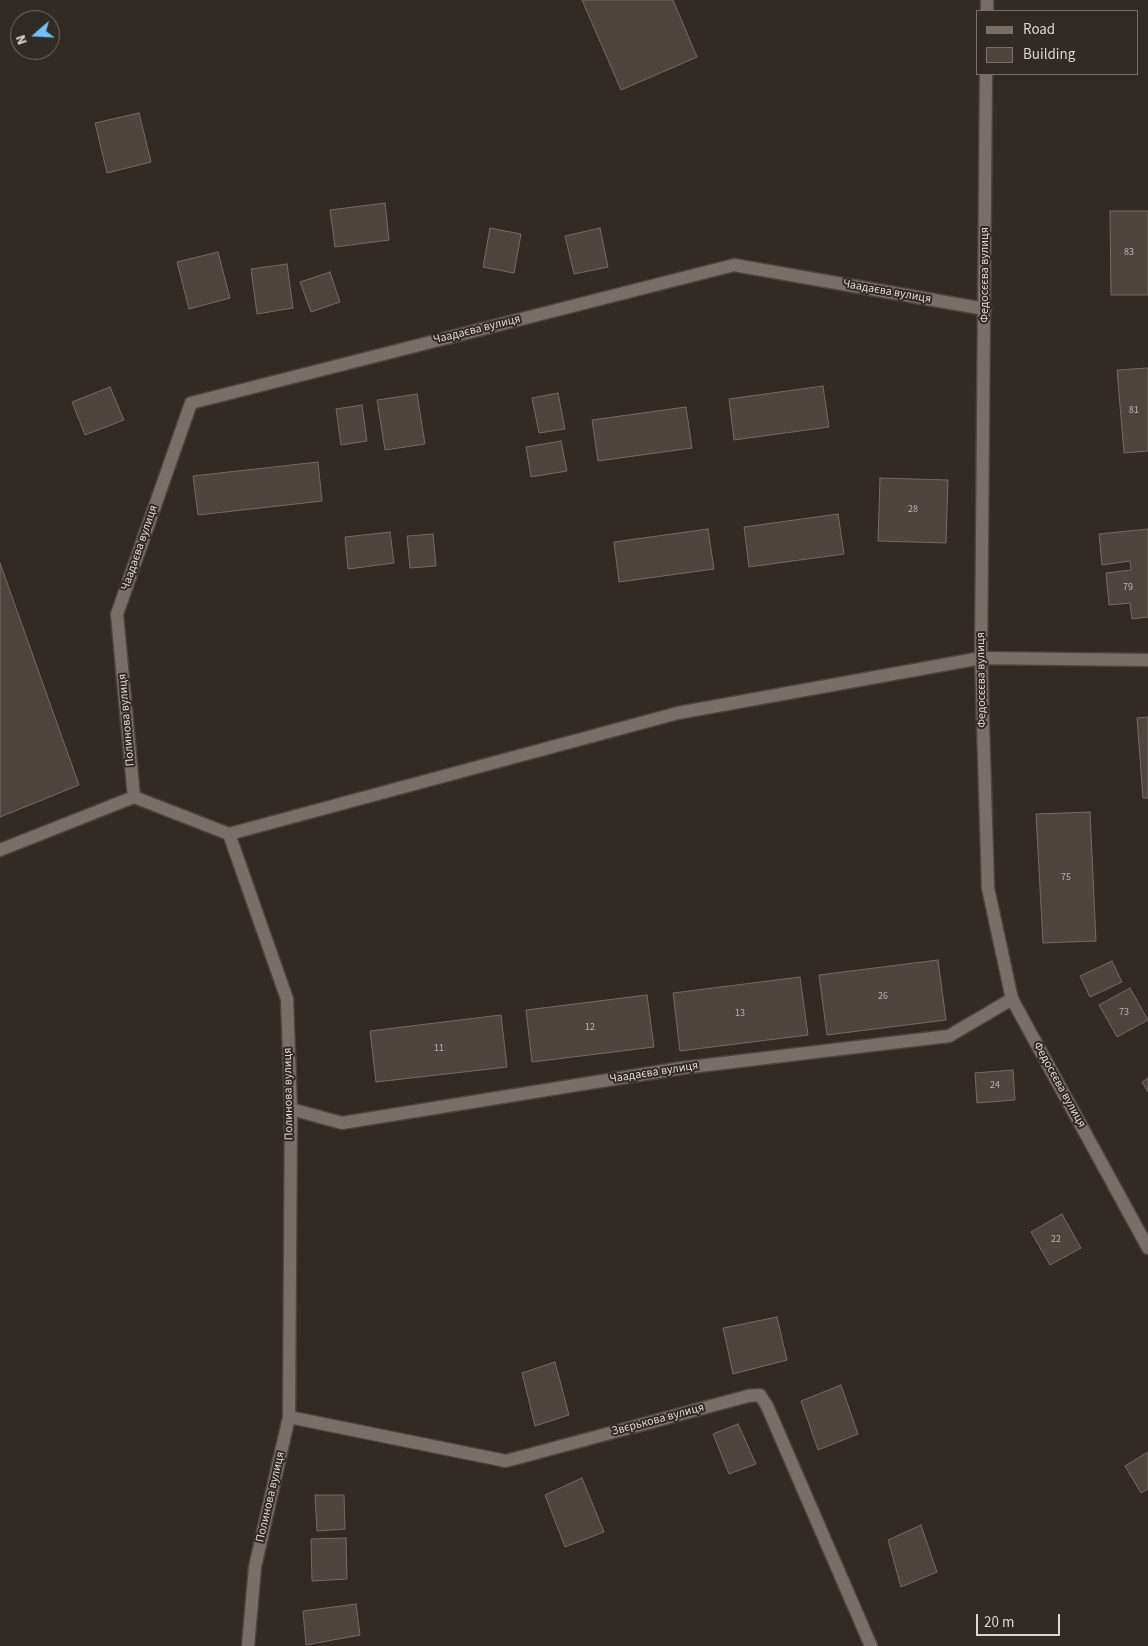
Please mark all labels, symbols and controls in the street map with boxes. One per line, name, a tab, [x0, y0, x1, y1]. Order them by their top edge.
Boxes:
north arrow	[10, 10, 60, 60]
legend	[976, 10, 1138, 75]
text: Road	[1023, 19, 1055, 40]
text: N	[11, 32, 33, 47]
text: Building	[1023, 44, 1075, 65]
street label: Федосєєва вулиця	[978, 227, 992, 323]
house number: 83	[1124, 247, 1134, 259]
street label: Чаадаєва вулиця	[842, 277, 932, 307]
street label: Чаадаєва вулиця	[432, 312, 522, 348]
house number: 81	[1129, 405, 1139, 417]
street label: Чаадаєва вулиця	[119, 503, 161, 593]
house number: 28	[908, 504, 918, 516]
house number: 79	[1123, 582, 1133, 594]
street label: Федосєєва вулиця	[974, 632, 990, 728]
street label: Полинова вулиця	[116, 673, 138, 767]
house number: 75	[1061, 872, 1071, 884]
house number: 26	[878, 991, 888, 1003]
house number: 73	[1119, 1007, 1129, 1019]
house number: 13	[735, 1008, 745, 1020]
house number: 12	[585, 1022, 595, 1034]
street label: Федосєєва вулиця	[1030, 1040, 1088, 1130]
house number: 11	[434, 1043, 444, 1055]
street label: Полинова вулиця	[281, 1047, 297, 1141]
street label: Чаадаєва вулиця	[609, 1059, 699, 1087]
house number: 24	[990, 1080, 1000, 1092]
house number: 22	[1051, 1234, 1061, 1246]
street label: Звєрькова вулиця	[610, 1401, 706, 1439]
street label: Полинова вулиця	[254, 1450, 288, 1544]
scale bar	[978, 1604, 1062, 1636]
text: 20 m	[984, 1612, 1014, 1633]

